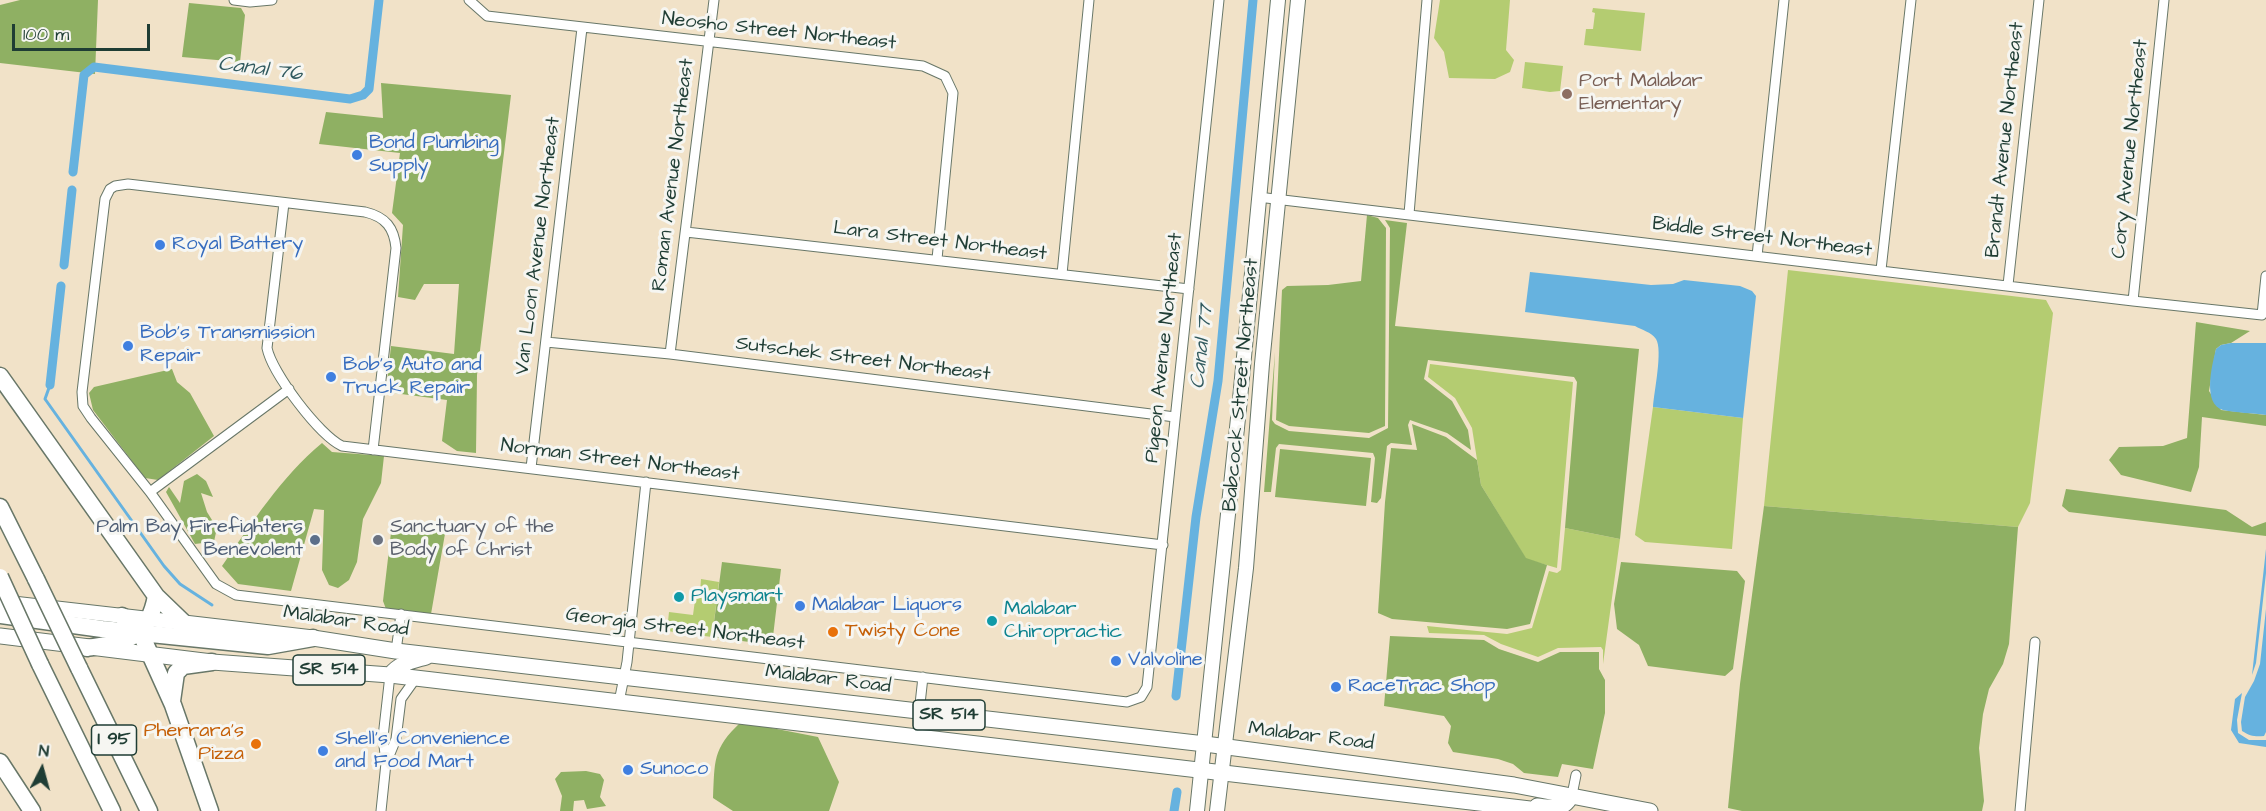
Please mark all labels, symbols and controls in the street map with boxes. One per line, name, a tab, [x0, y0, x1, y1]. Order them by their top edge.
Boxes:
street label: Neosho Street Northeast	[661, 8, 897, 56]
scale bar	[15, 12, 153, 50]
street label: Brandt Avenue Northeast	[1982, 21, 2030, 259]
text: 100 m	[23, 22, 69, 47]
street label: Cory Avenue Northeast	[2108, 38, 2154, 260]
water label: Canal 76	[217, 52, 303, 88]
street label: Roman Avenue Northeast	[648, 57, 700, 293]
place label: Port Malabar Elementary	[1579, 70, 1703, 117]
marker: Port Malabar Elementary	[1560, 87, 1574, 101]
street label: Van Loon Avenue Northeast	[511, 116, 567, 376]
place label: Bond Plumbing Supply	[369, 132, 499, 179]
marker: Bond Plumbing Supply	[350, 148, 364, 162]
street label: Biddle Street Northeast	[1651, 213, 1873, 263]
street label: Lara Street Northeast	[832, 217, 1048, 267]
street label: Pigeon Avenue Northeast	[1141, 232, 1189, 464]
place label: Royal Battery	[172, 233, 303, 257]
marker: Royal Battery	[153, 238, 167, 252]
street label: Babcock Street Northeast	[1219, 257, 1265, 513]
water label: Canal 77	[1186, 304, 1220, 390]
place label: Bob's Transmission Repair	[140, 322, 315, 369]
street label: Sutschek Street Northeast	[734, 332, 992, 388]
marker: Bob's Transmission Repair	[121, 339, 135, 353]
place label: Bob's Auto and Truck Repair	[343, 354, 482, 401]
marker: Bob's Auto and Truck Repair	[324, 370, 338, 384]
street label: Norman Street Northeast	[499, 434, 741, 488]
place label: Palm Bay Firefighters Benevolent	[96, 516, 303, 563]
place label: Sanctuary of the Body of Christ	[390, 516, 554, 563]
marker: Palm Bay Firefighters Benevolent	[308, 533, 322, 547]
marker: Sanctuary of the Body of Christ	[371, 533, 385, 547]
place label: Playsmart	[691, 585, 783, 609]
marker: Playsmart	[672, 590, 686, 604]
place label: Malabar Liquors	[812, 594, 962, 618]
place label: Malabar Chiropractic	[1004, 598, 1122, 645]
marker: Malabar Liquors	[793, 599, 807, 613]
street label: Malabar Road	[282, 601, 410, 643]
street label: Georgia Street Northeast	[564, 603, 806, 657]
marker: Malabar Chiropractic	[985, 614, 999, 628]
place label: Twisty Cone	[845, 620, 960, 644]
marker: Twisty Cone	[826, 625, 840, 639]
place label: Valvoline	[1128, 649, 1202, 673]
marker: Valvoline	[1109, 654, 1123, 668]
road number: SR 514	[293, 655, 365, 685]
street label: Malabar Road	[764, 660, 892, 700]
place label: RaceTrac Shop	[1348, 675, 1495, 699]
marker: RaceTrac Shop	[1329, 680, 1343, 694]
road number: SR 514	[913, 700, 985, 730]
street label: Malabar Road	[1247, 717, 1375, 757]
place label: Pherrara's Pizza	[144, 720, 244, 767]
road number: I 95	[92, 725, 136, 755]
place label: Shell's Convenience and Food Mart	[335, 728, 510, 775]
marker: Pherrara's Pizza	[249, 737, 263, 751]
north arrow	[12, 739, 72, 799]
text: N	[38, 740, 50, 763]
marker: Shell's Convenience and Food Mart	[316, 744, 330, 758]
place label: Sunoco	[640, 758, 708, 782]
marker: Sunoco	[621, 763, 635, 777]

